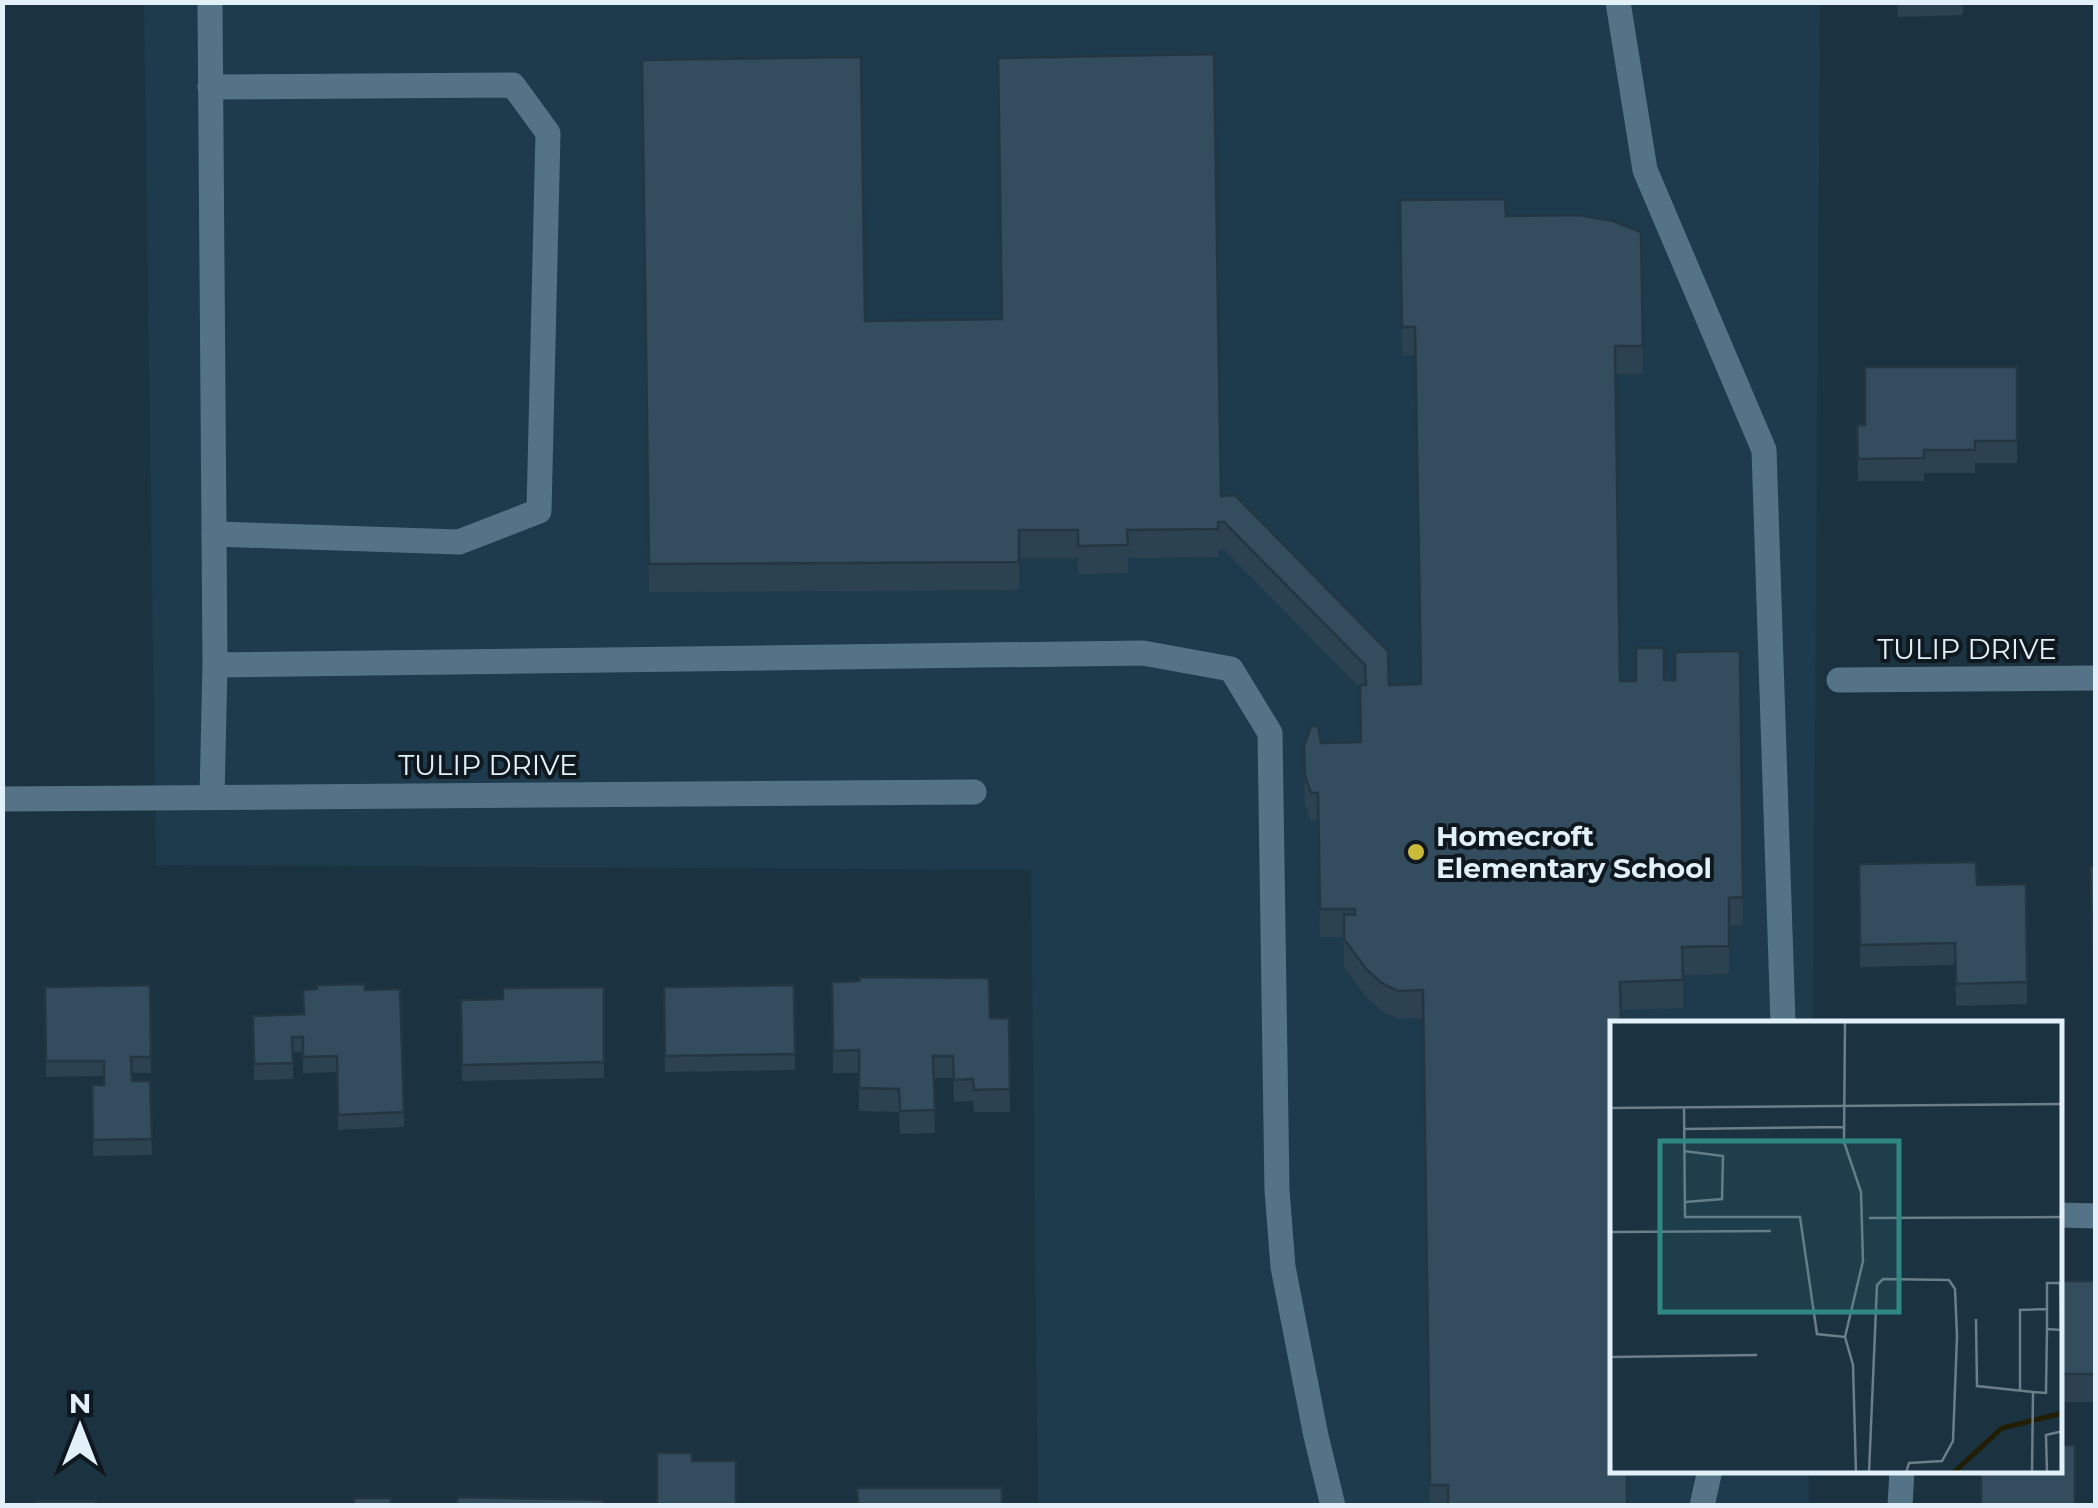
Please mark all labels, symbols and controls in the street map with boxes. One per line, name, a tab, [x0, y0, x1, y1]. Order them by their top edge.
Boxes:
street label: TULIP DRIVE	[1877, 632, 2057, 666]
street label: TULIP DRIVE	[398, 748, 578, 782]
place label: Homecroft Elementary School	[1436, 819, 1712, 885]
marker: Homecroft Elementary School	[1405, 841, 1427, 863]
inset map	[1610, 1021, 2063, 1473]
north arrow	[30, 1378, 130, 1478]
text: N	[69, 1386, 91, 1420]

